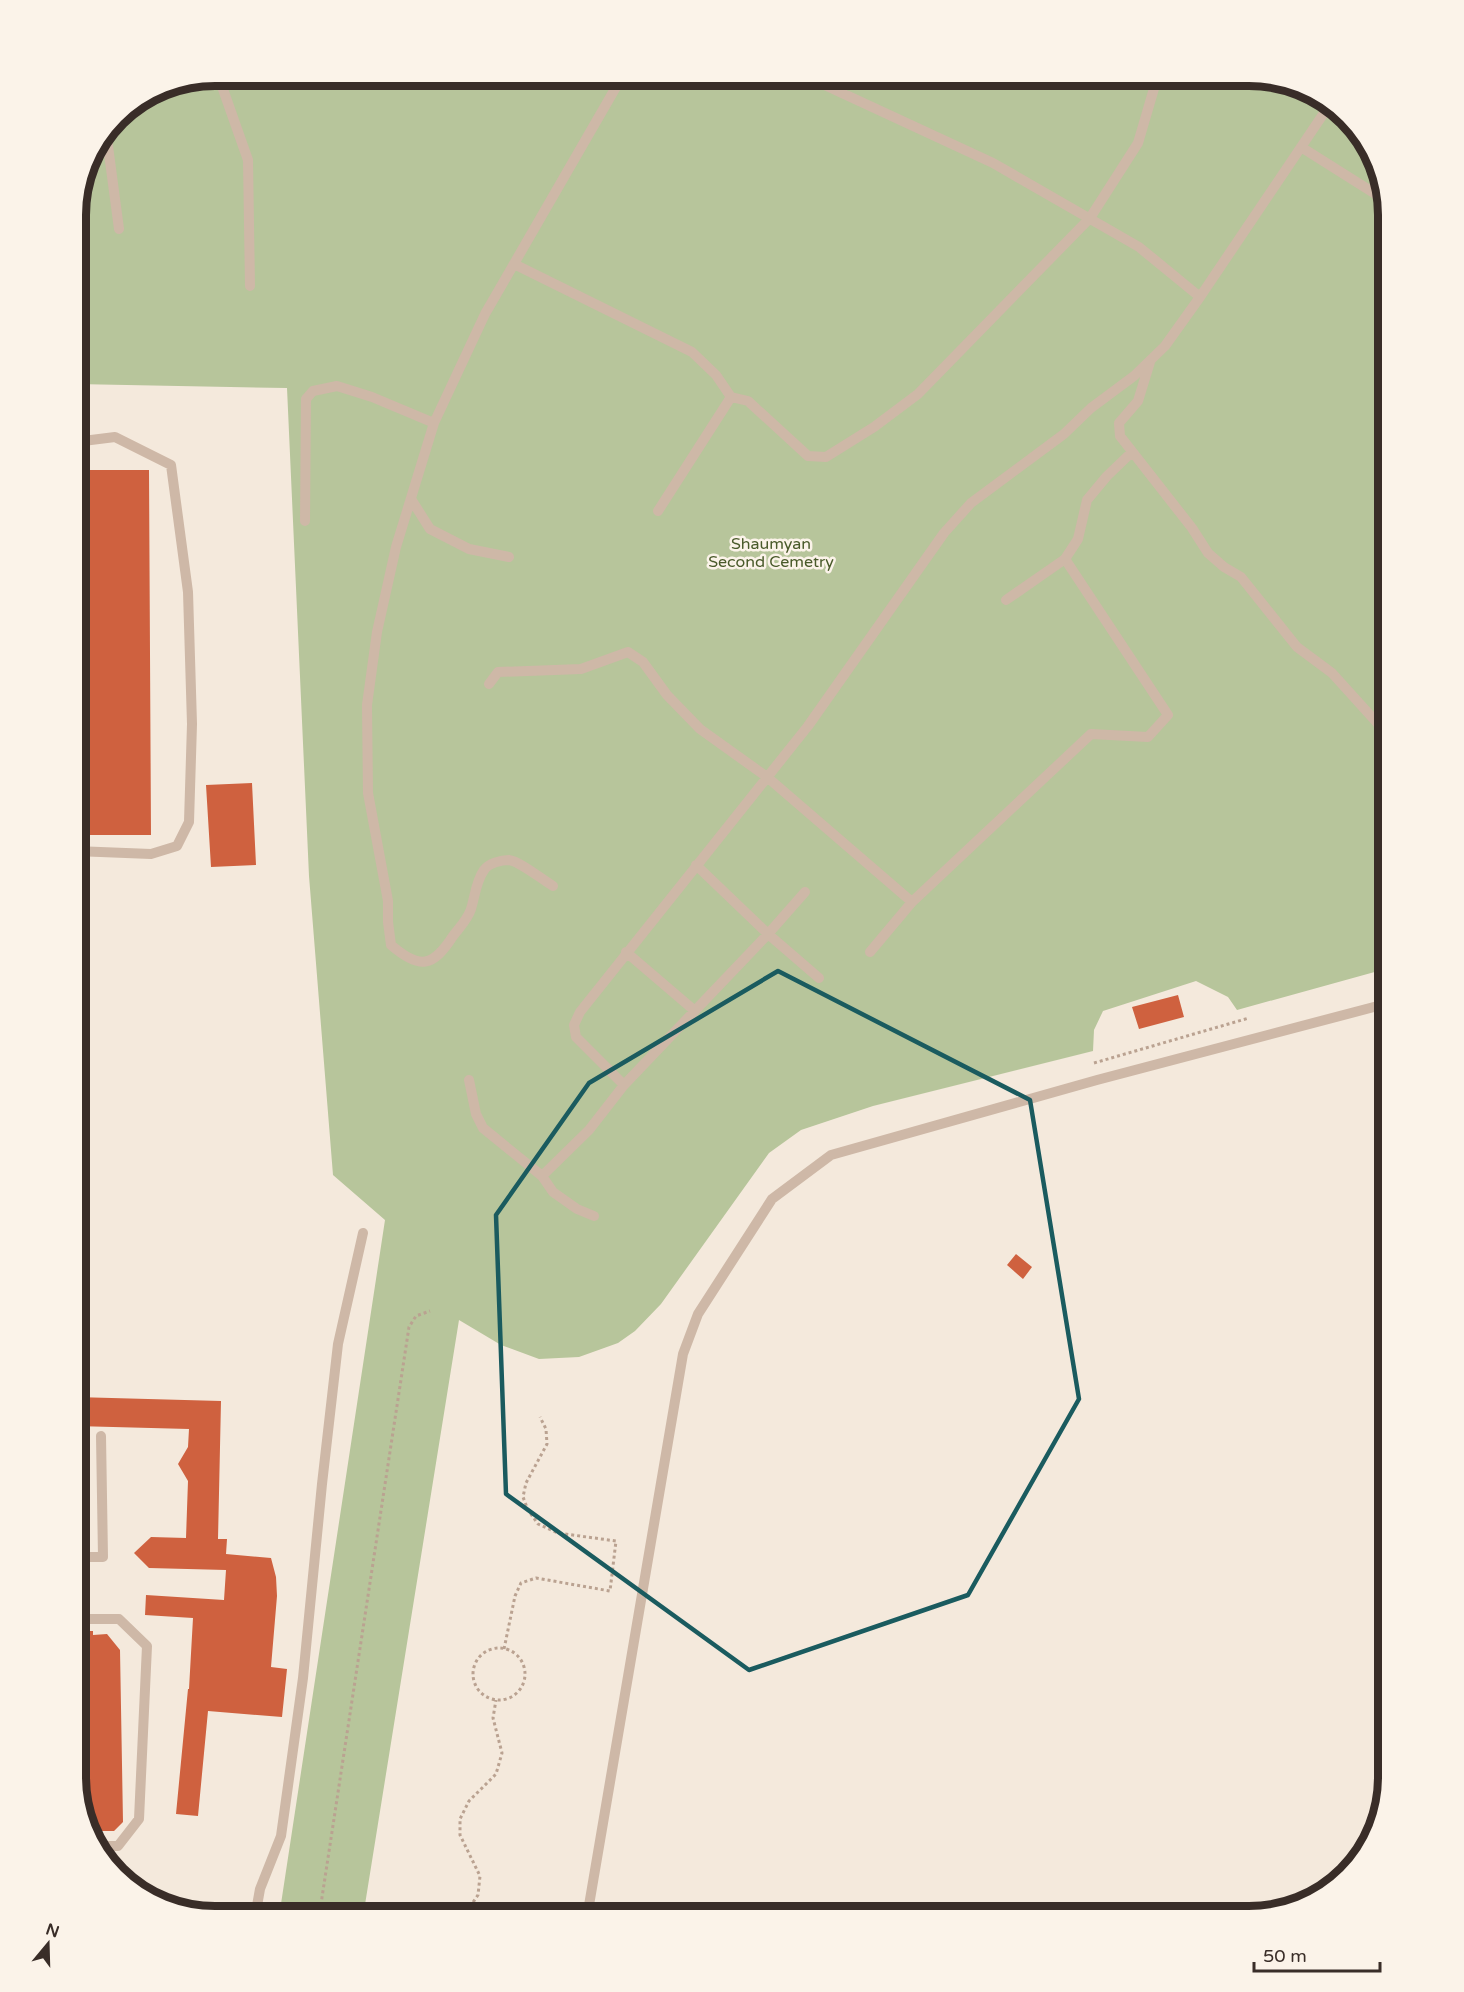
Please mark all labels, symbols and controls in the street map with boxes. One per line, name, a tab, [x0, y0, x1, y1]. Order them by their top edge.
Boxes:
park label: Shaumyan Second Cemetry	[708, 534, 834, 572]
north arrow	[18, 1914, 78, 1974]
text: N	[43, 1919, 62, 1942]
scale bar	[1254, 1935, 1380, 1973]
text: 50 m	[1263, 1945, 1307, 1967]

